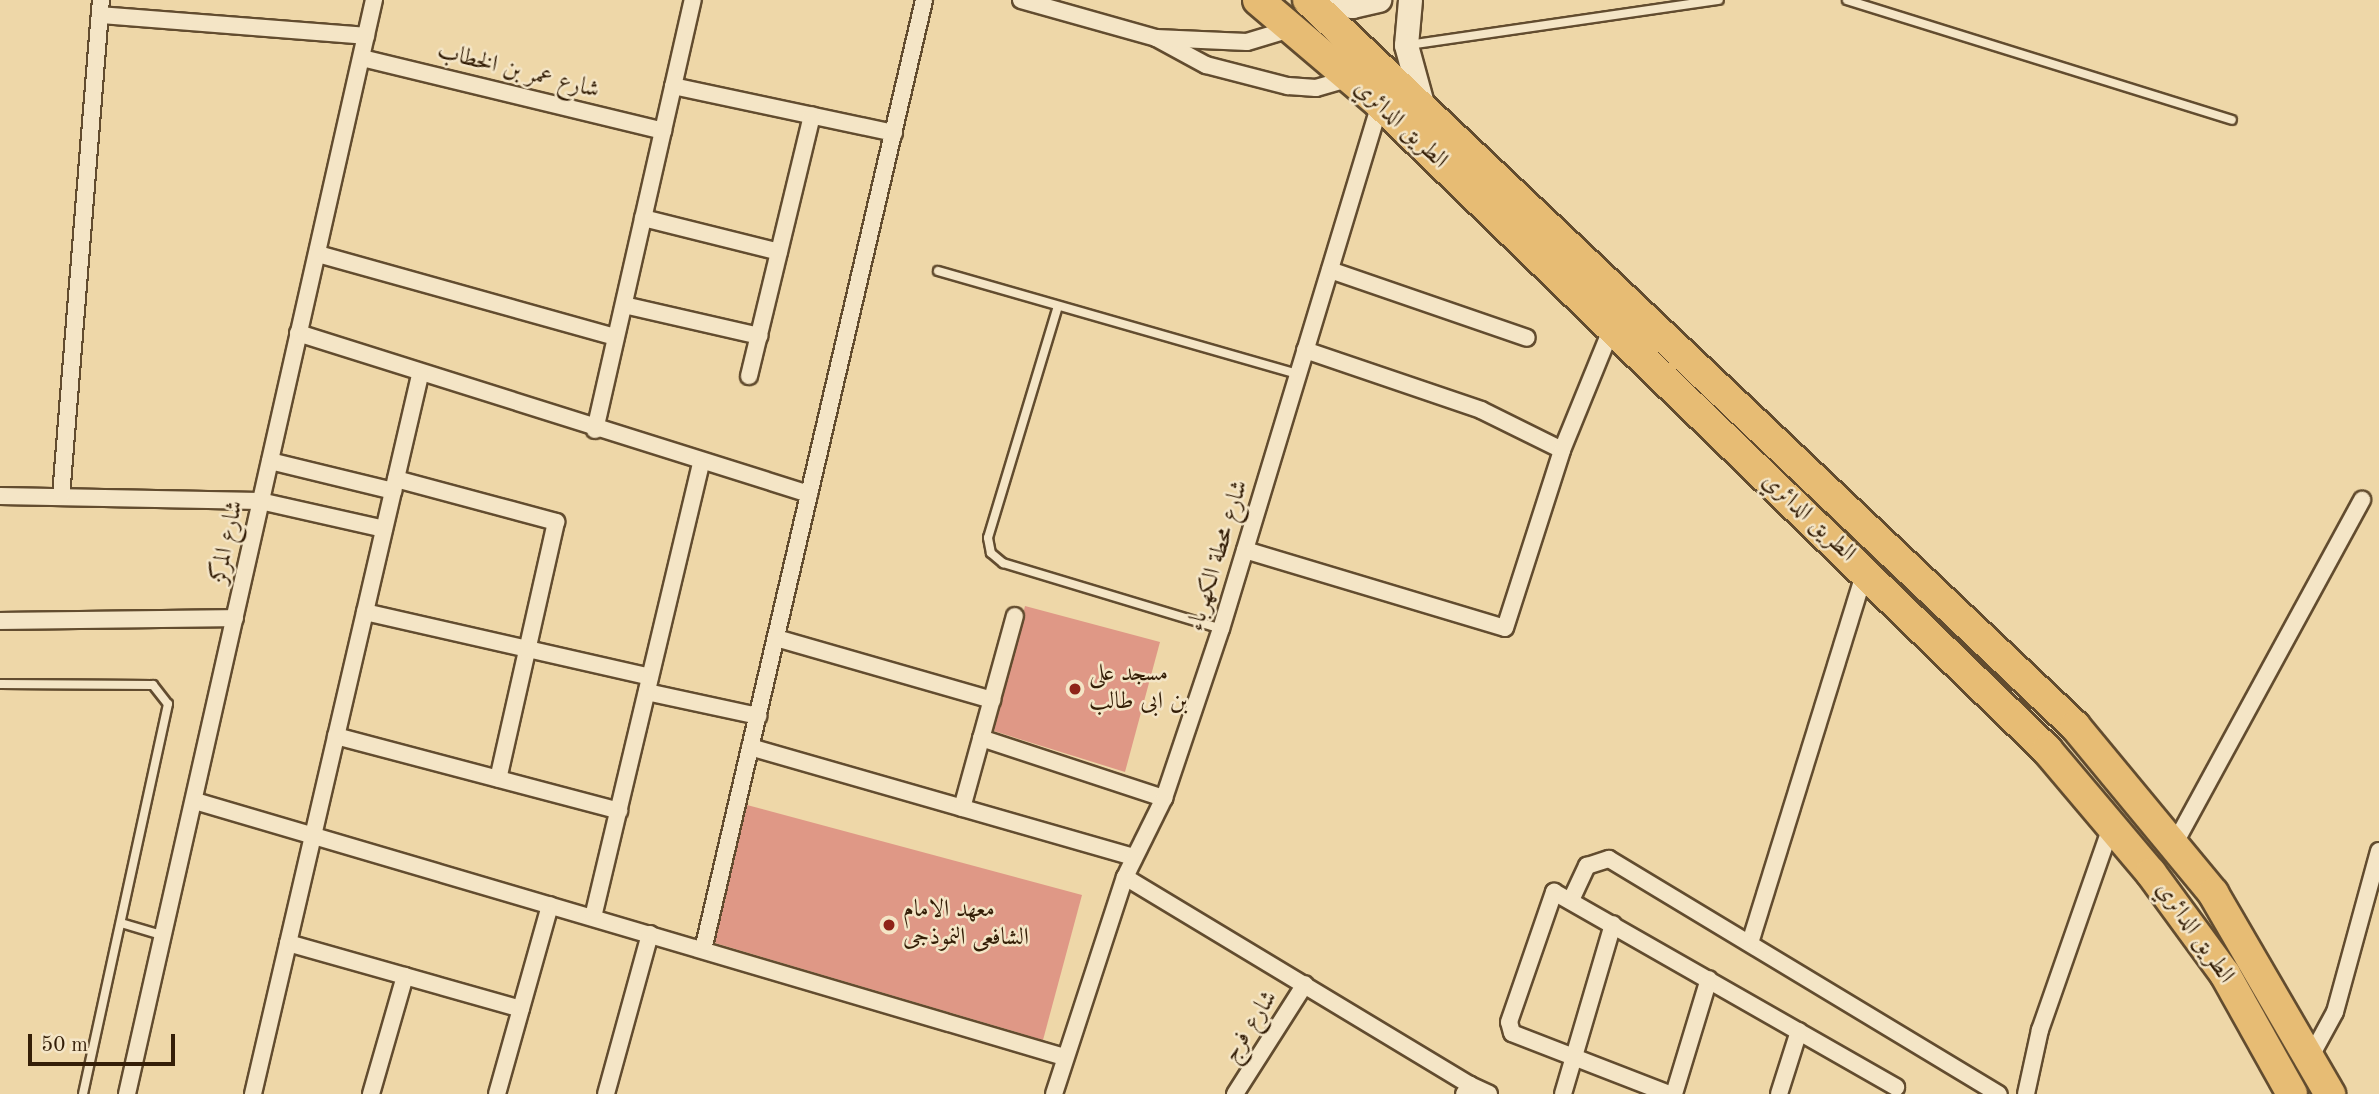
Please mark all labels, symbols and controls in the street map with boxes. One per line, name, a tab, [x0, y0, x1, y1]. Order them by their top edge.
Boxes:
street label: شارع عمر بن الخطاب	[434, 38, 602, 106]
street label: الطريق الدائري	[1347, 74, 1453, 176]
street label: الطريق الدائري	[1755, 467, 1861, 569]
street label: شارع محطة الكهرباء	[1182, 477, 1256, 635]
street label: شارع المركز	[205, 498, 251, 586]
place label: مسجد على بن ابى طالب	[1089, 661, 1188, 717]
marker: مسجد على بن ابى طالب	[1067, 681, 1083, 697]
street label: الطريق الدائري	[2148, 877, 2240, 989]
place label: معهد الامام الشافعى النموذجى	[903, 897, 1029, 953]
marker: معهد الامام الشافعى النموذجى	[881, 917, 897, 933]
street label: شارع فرج	[1217, 986, 1285, 1068]
scale bar	[32, 1020, 178, 1064]
text: 50 m	[41, 1035, 88, 1056]

